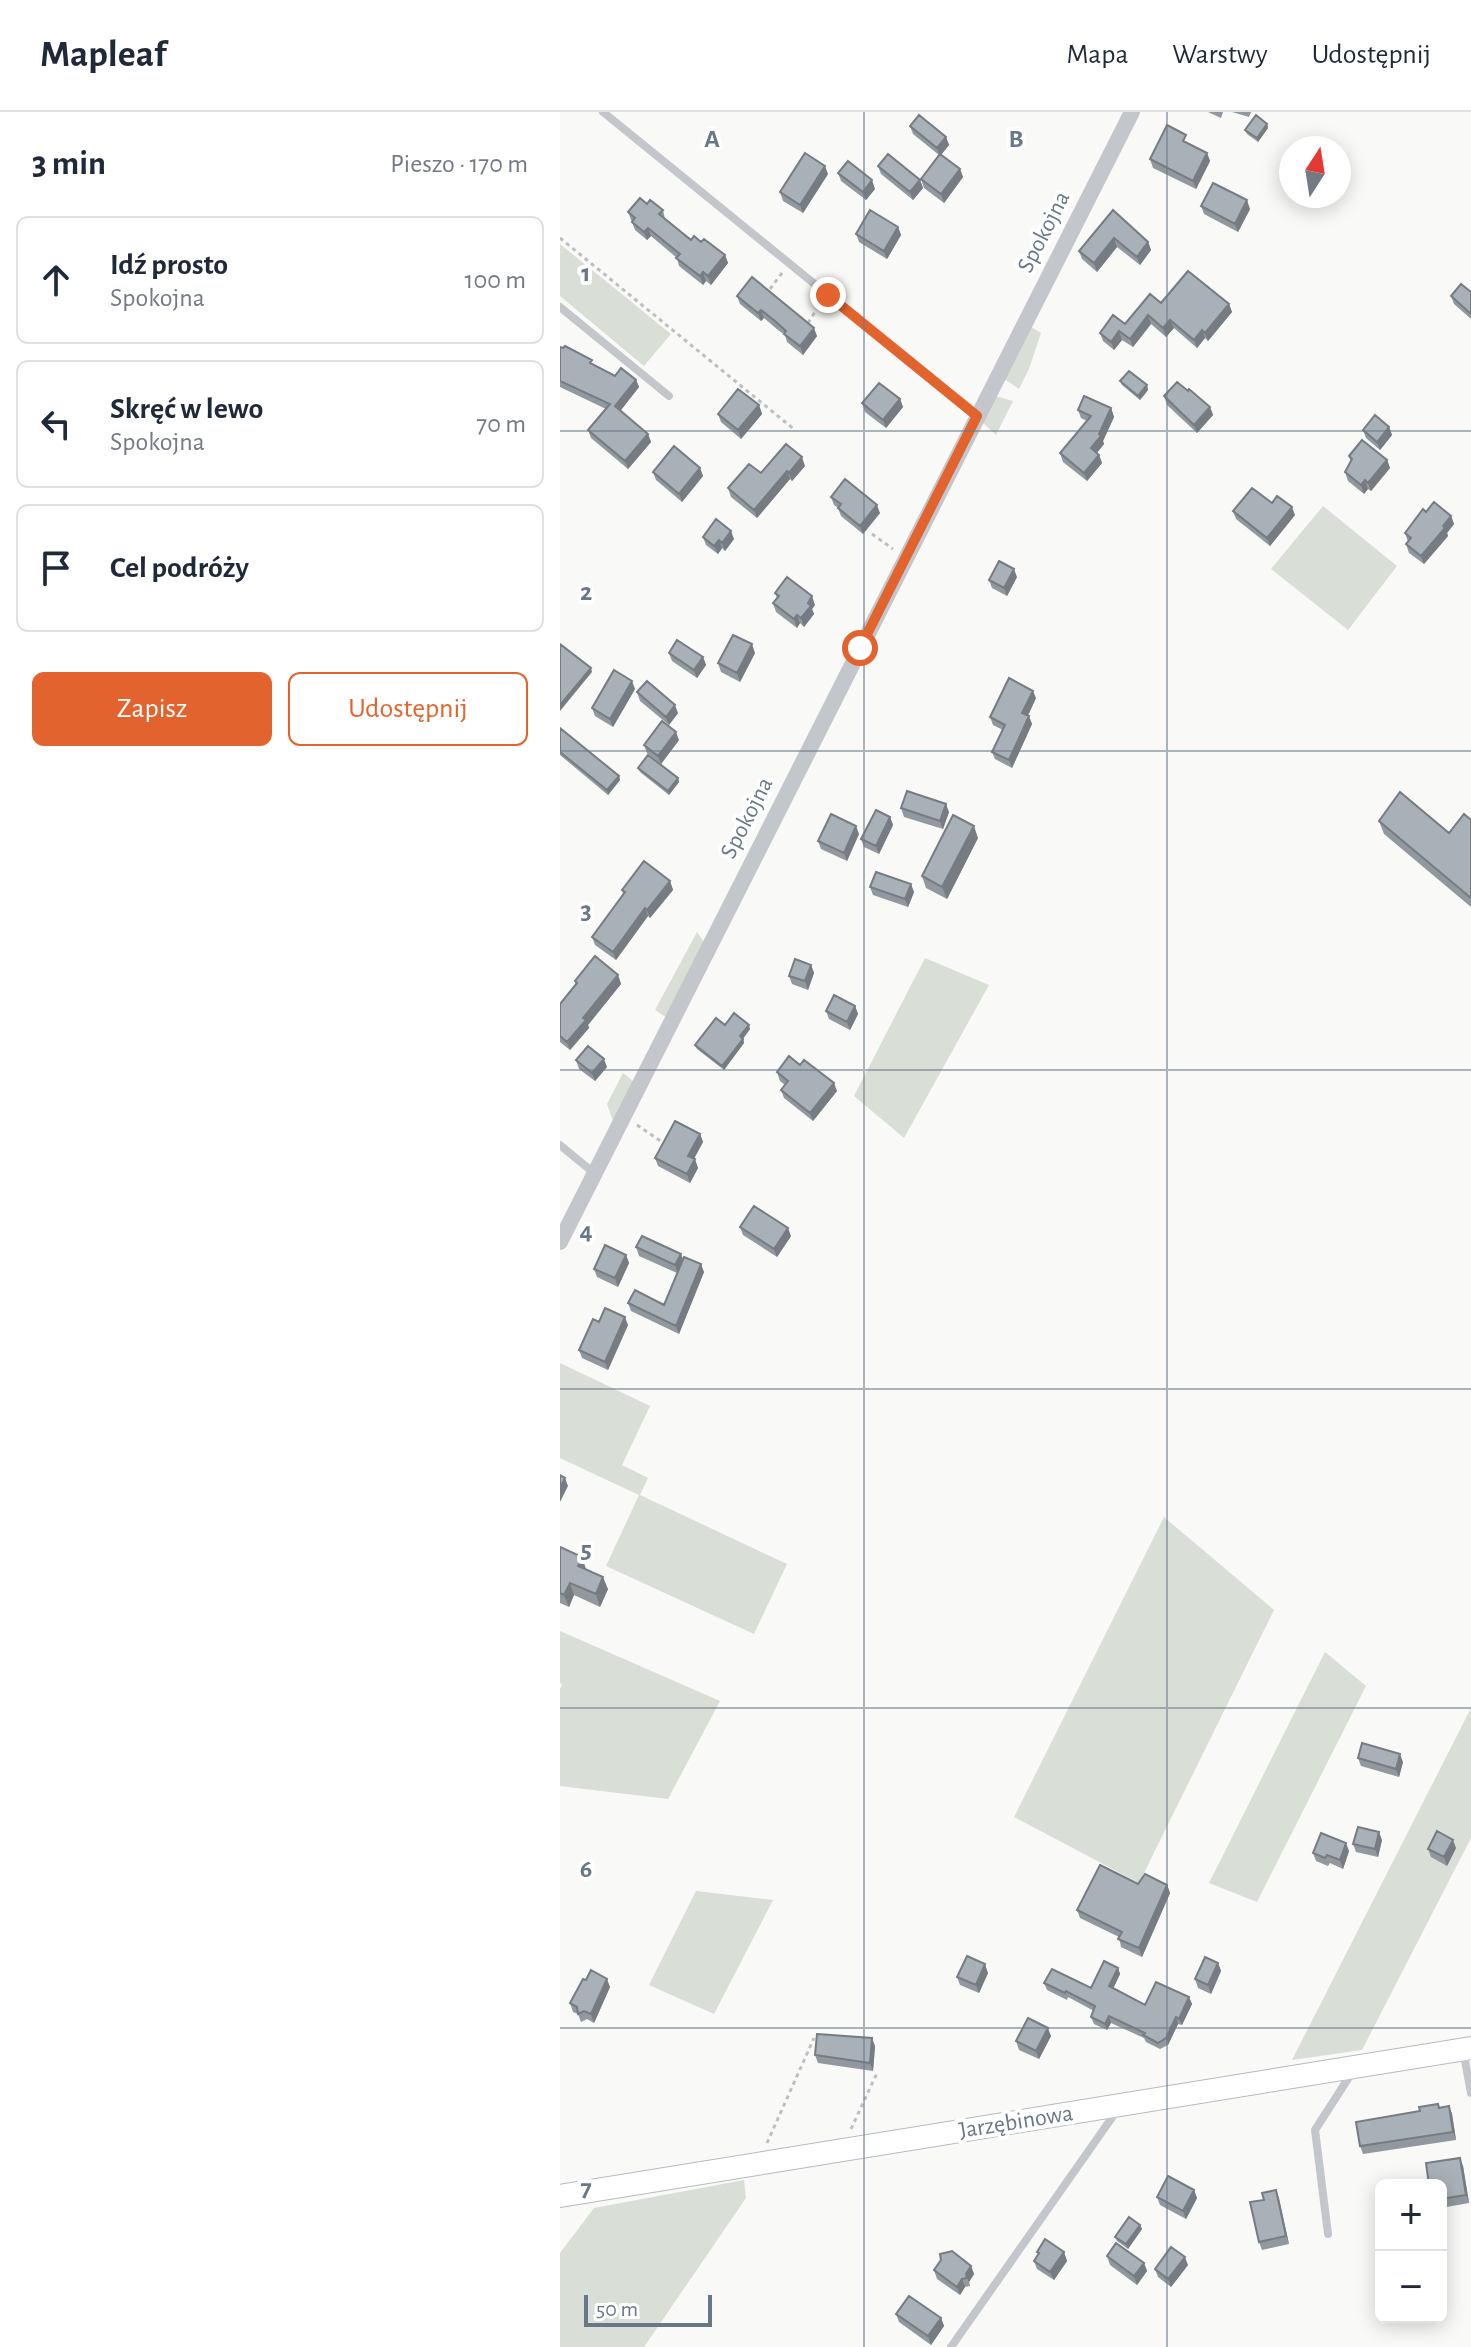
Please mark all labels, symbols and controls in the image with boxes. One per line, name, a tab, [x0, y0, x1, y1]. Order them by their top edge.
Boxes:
text: Mapleaf	[40, 36, 166, 74]
text: Mapa	[1066, 41, 1128, 69]
text: Warstwy	[1172, 41, 1268, 69]
text: Udostępnij	[1312, 41, 1431, 69]
text: A	[704, 126, 720, 152]
text: B	[1008, 126, 1024, 152]
north arrow	[1279, 136, 1351, 208]
text: 3 min	[32, 147, 106, 181]
text: Pieszo · 170 m	[390, 151, 528, 177]
street label: Spokojna	[1013, 188, 1075, 276]
text: Idź prosto	[110, 250, 228, 280]
icon: ahead	[34, 258, 78, 302]
text: 1	[581, 260, 591, 286]
text: 100 m	[465, 267, 526, 293]
route end	[810, 277, 846, 313]
text: Spokojna	[110, 285, 205, 311]
text: Skręć w lewo	[110, 394, 263, 424]
icon: left	[34, 402, 78, 446]
text: 70 m	[476, 411, 526, 437]
text: Spokojna	[110, 429, 205, 455]
icon: arrive	[34, 546, 78, 590]
text: Cel podróży	[110, 553, 249, 583]
text: 2	[580, 579, 592, 605]
route start	[842, 630, 878, 666]
button: Zapisz	[32, 672, 272, 746]
button: Udostępnij	[288, 672, 528, 746]
street label: Spokojna	[716, 774, 778, 862]
text: 3	[580, 898, 592, 924]
text: 4	[579, 1218, 593, 1244]
text: 5	[580, 1537, 592, 1563]
text: 6	[580, 1856, 592, 1882]
street label: Jarzębinowa	[957, 2101, 1075, 2143]
text: 7	[580, 2175, 592, 2201]
map controls	[1375, 2179, 1447, 2323]
button: +	[1375, 2179, 1447, 2251]
button: −	[1375, 2251, 1447, 2323]
scale bar	[584, 2291, 712, 2327]
text: 50 m	[596, 2298, 638, 2320]

